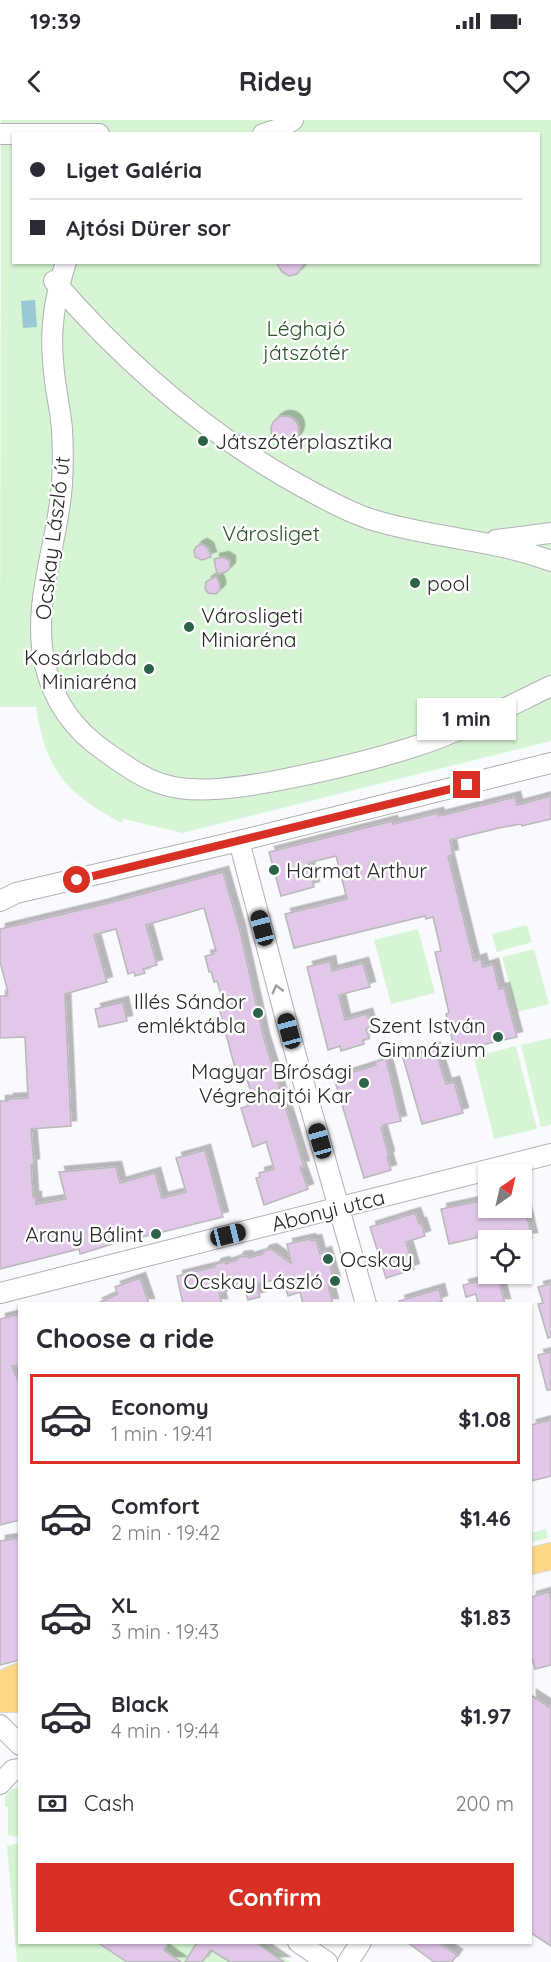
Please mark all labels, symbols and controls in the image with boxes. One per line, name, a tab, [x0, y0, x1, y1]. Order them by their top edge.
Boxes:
text: 19:39	[30, 7, 81, 35]
text: Ridey	[239, 64, 312, 98]
icon: back	[18, 65, 51, 98]
icon: heart	[500, 65, 533, 98]
text: Liget Galéria	[66, 156, 202, 184]
text: Ajtósi Dürer sor	[66, 214, 231, 242]
park label: Léghajó játszótér	[262, 315, 349, 365]
place label: Játszótérplasztika	[215, 428, 393, 454]
marker: Játszótérplasztika	[196, 434, 210, 448]
street label: Ocskay László út	[29, 455, 75, 621]
park label: Városliget	[222, 520, 320, 546]
place label: pool	[427, 570, 470, 596]
marker: pool	[408, 576, 422, 590]
place label: Városligeti Miniaréna	[201, 602, 303, 652]
marker: Városligeti Miniaréna	[182, 620, 196, 634]
place label: Kosárlabda Miniaréna	[24, 644, 137, 694]
marker: Kosárlabda Miniaréna	[142, 662, 156, 676]
callout: 1 min	[418, 698, 516, 740]
text: 1 min	[442, 706, 491, 731]
route end	[453, 771, 480, 798]
place label: Harmat Arthur	[286, 857, 427, 883]
marker: Harmat Arthur	[267, 863, 281, 877]
route start	[63, 866, 90, 893]
car	[249, 908, 275, 948]
one-way arrow	[272, 984, 285, 994]
place label: Illés Sándor emléktábla	[134, 988, 246, 1038]
marker: Illés Sándor emléktábla	[251, 1006, 265, 1020]
car	[276, 1011, 302, 1051]
place label: Szent István Gimnázium	[369, 1012, 486, 1062]
marker: Szent István Gimnázium	[491, 1030, 505, 1044]
place label: Magyar Bírósági Végrehajtói Kar	[191, 1058, 352, 1108]
marker: Magyar Bírósági Végrehajtói Kar	[357, 1076, 371, 1090]
car	[306, 1121, 334, 1161]
north arrow	[478, 1164, 532, 1218]
map controls	[478, 1164, 532, 1284]
street label: Abonyi utca	[269, 1183, 387, 1237]
place label: Arany Bálint	[25, 1221, 144, 1247]
car	[208, 1222, 248, 1248]
marker: Arany Bálint	[149, 1227, 163, 1241]
button: locate	[478, 1230, 532, 1284]
place label: Ocskay	[340, 1246, 413, 1272]
marker: Ocskay	[321, 1252, 335, 1266]
place label: Ocskay László	[183, 1268, 323, 1294]
marker: Ocskay László	[328, 1274, 342, 1288]
text: Choose a ride	[36, 1321, 214, 1355]
icon: car	[39, 1392, 93, 1446]
text: Economy	[111, 1393, 209, 1421]
text: $1.08	[458, 1405, 511, 1433]
text: 1 min · 19:41	[111, 1421, 213, 1446]
icon: car	[39, 1491, 93, 1545]
text: Comfort	[111, 1492, 200, 1520]
text: $1.46	[459, 1504, 511, 1532]
text: 2 min · 19:42	[111, 1520, 220, 1545]
icon: car	[39, 1590, 93, 1644]
text: XL	[111, 1591, 138, 1619]
text: $1.83	[460, 1603, 511, 1631]
text: 3 min · 19:43	[111, 1619, 219, 1644]
icon: car	[39, 1689, 93, 1743]
text: Black	[111, 1690, 169, 1718]
text: $1.97	[460, 1702, 511, 1730]
text: 4 min · 19:44	[111, 1718, 219, 1743]
icon: cash	[36, 1787, 69, 1820]
text: Cash	[84, 1789, 135, 1817]
text: 200 m	[455, 1791, 514, 1816]
button: Confirm	[36, 1863, 514, 1932]

